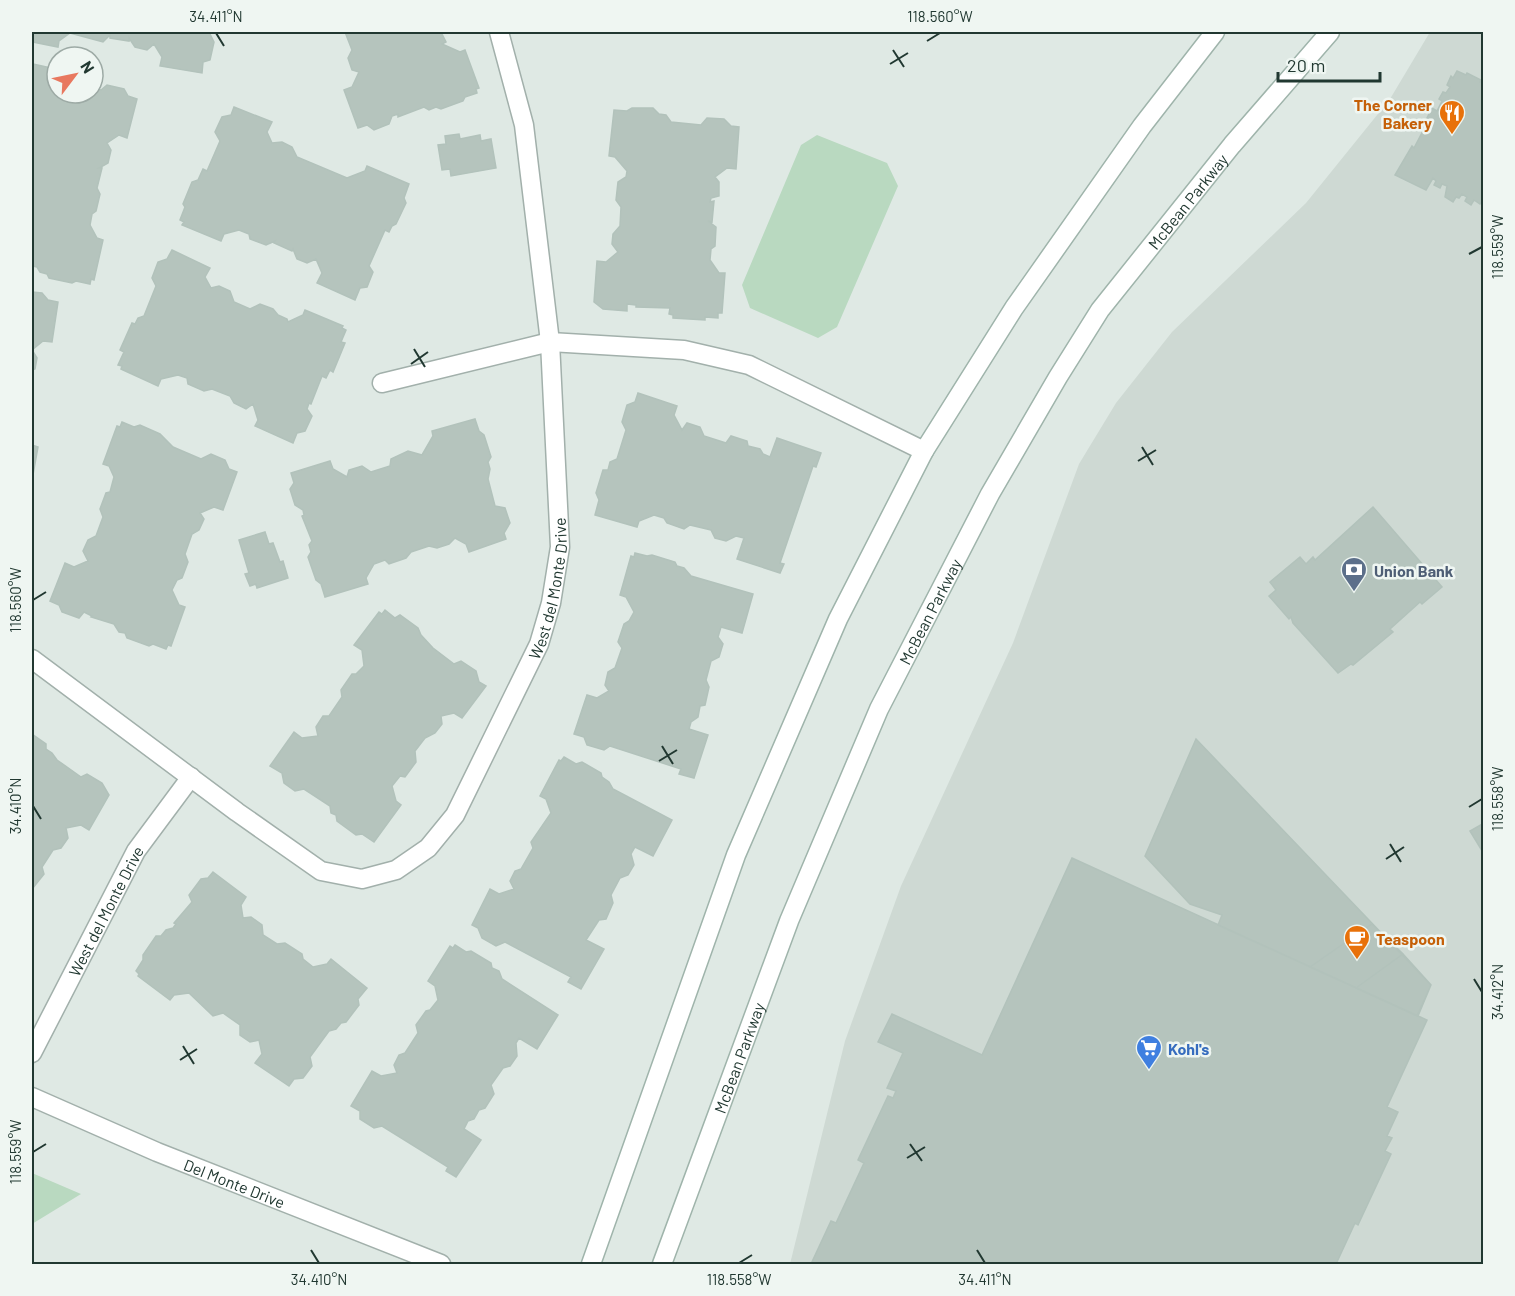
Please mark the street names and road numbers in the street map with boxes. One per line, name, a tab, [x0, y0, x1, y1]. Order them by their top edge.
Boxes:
street label: McBean Parkway	[1143, 149, 1231, 252]
street label: West del Monte Drive	[524, 517, 570, 662]
street label: McBean Parkway	[894, 555, 965, 667]
street label: West del Monte Drive	[64, 841, 147, 979]
street label: McBean Parkway	[709, 999, 768, 1116]
street label: Del Monte Drive	[181, 1154, 288, 1211]

